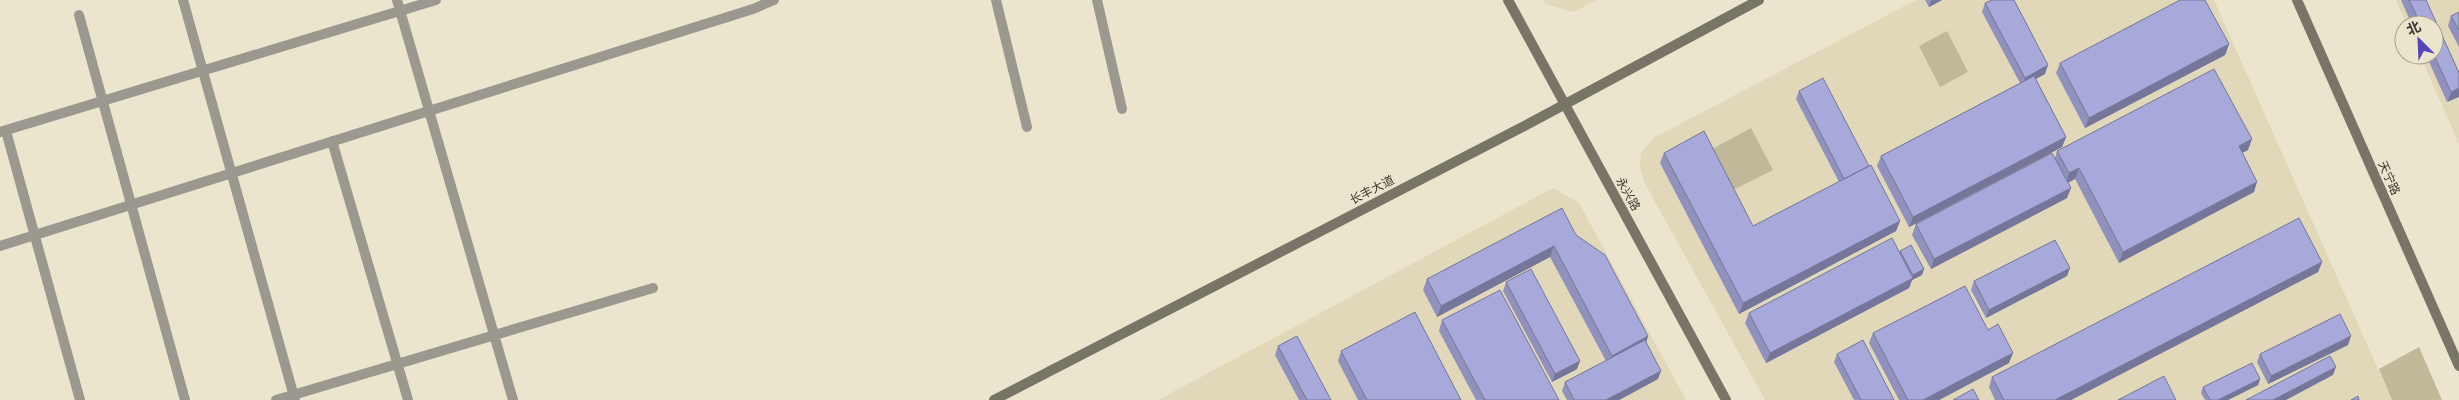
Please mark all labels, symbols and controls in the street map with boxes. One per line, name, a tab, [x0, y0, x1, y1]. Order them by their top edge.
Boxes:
north arrow	[2394, 15, 2444, 65]
text: 北	[2404, 18, 2423, 38]
street label: 天宁路	[2375, 159, 2403, 197]
street label: 长丰大道	[1347, 173, 1397, 207]
street label: 永兴路	[1613, 175, 1643, 213]

